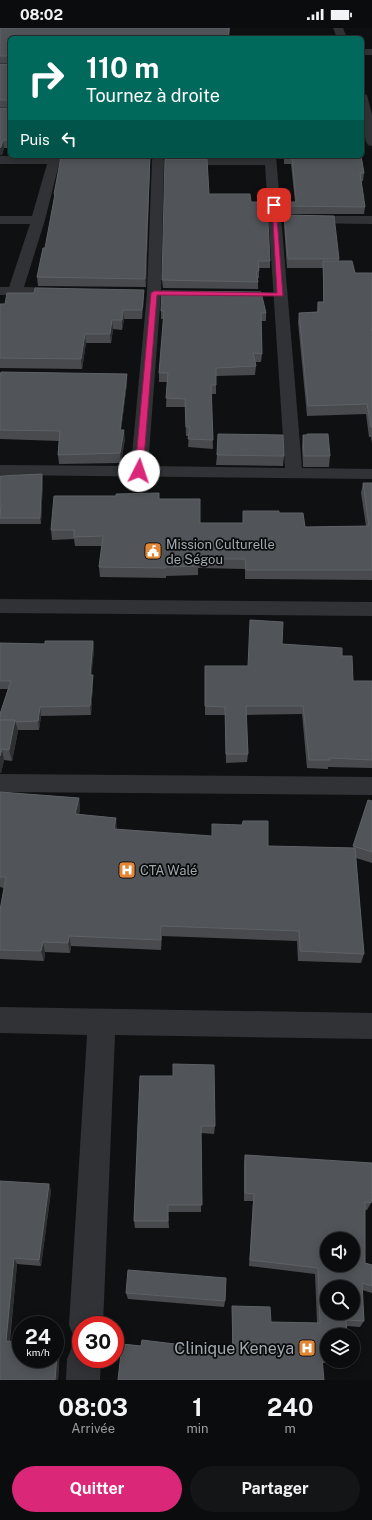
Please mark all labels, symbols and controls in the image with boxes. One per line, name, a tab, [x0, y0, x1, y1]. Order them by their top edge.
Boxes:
text: 08:02	[20, 6, 63, 23]
text: 110 m	[86, 51, 159, 84]
icon: right	[20, 52, 72, 104]
text: Tournez à droite	[86, 85, 220, 106]
icon: left	[58, 128, 80, 150]
text: Puis	[20, 131, 50, 148]
pin	[257, 188, 291, 222]
icon: arrive	[263, 194, 285, 216]
position arrow	[118, 450, 160, 492]
place label: Mission Culturelle de Ségou	[166, 537, 275, 567]
public building icon: Mission Culturelle de Ségou	[143, 541, 163, 561]
hospital icon: CTA Walé	[117, 860, 137, 880]
place label: CTA Walé	[140, 863, 197, 878]
map controls	[320, 1232, 360, 1368]
button: sound	[320, 1232, 360, 1272]
button: search	[320, 1280, 360, 1320]
speed limit sign: 30	[72, 1316, 124, 1368]
text: 24	[25, 1325, 51, 1349]
button: layers	[320, 1328, 360, 1368]
hospital icon: Clinique Keneya	[297, 1338, 317, 1358]
place label: Clinique Keneya	[174, 1339, 294, 1358]
text: km/h	[26, 1346, 50, 1358]
text: 08:03	[59, 1393, 128, 1421]
text: 1	[192, 1393, 203, 1421]
text: 240	[267, 1393, 313, 1421]
text: Arrivée	[71, 1421, 115, 1436]
text: min	[186, 1421, 208, 1436]
text: m	[285, 1421, 296, 1436]
button: Quitter	[12, 1466, 182, 1512]
button: Partager	[190, 1466, 360, 1512]

